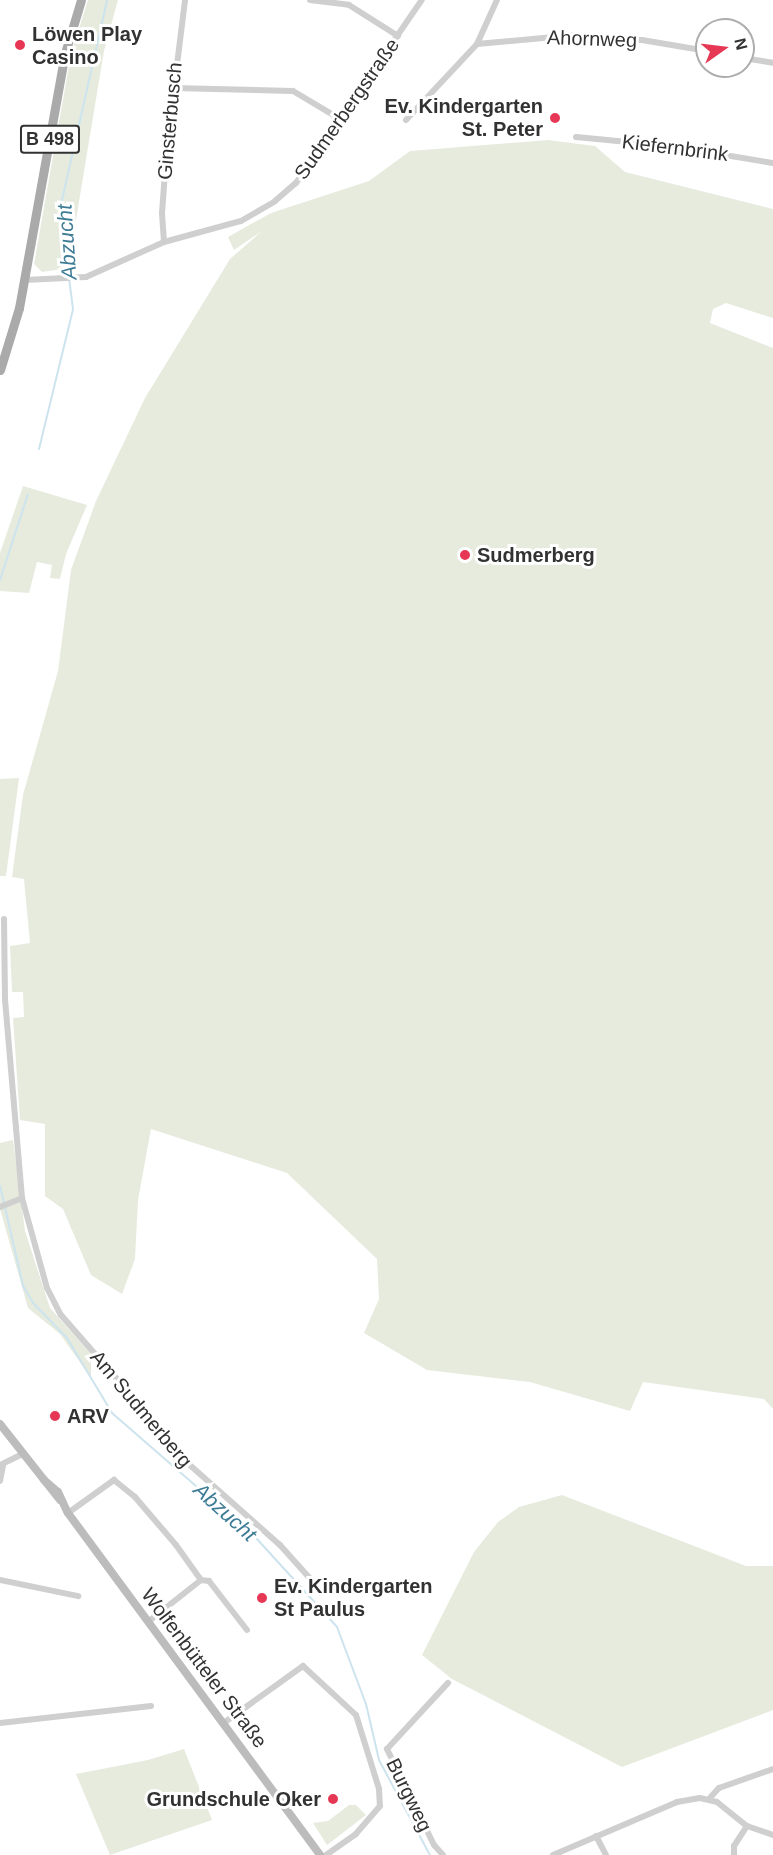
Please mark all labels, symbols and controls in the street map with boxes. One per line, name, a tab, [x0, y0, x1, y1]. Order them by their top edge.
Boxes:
north arrow	[695, 18, 755, 78]
place label: Löwen Play Casino	[32, 22, 142, 69]
street label: Ahornweg	[547, 25, 637, 53]
street label: Sudmerbergstraße	[289, 34, 405, 184]
text: N	[731, 36, 751, 52]
marker: Löwen Play Casino	[13, 38, 27, 52]
street label: Ginsterbusch	[153, 61, 187, 181]
place label: Ev. Kindergarten St. Peter	[384, 94, 543, 141]
marker: Ev. Kindergarten St. Peter	[548, 111, 562, 125]
road number: B 498	[19, 124, 82, 154]
street label: Kiefernbrink	[621, 130, 729, 166]
water label: Abzucht	[52, 203, 82, 281]
place label: Sudmerberg	[477, 543, 595, 567]
marker: Sudmerberg	[458, 548, 472, 562]
street label: Am Sudmerberg	[85, 1346, 197, 1472]
place label: ARV	[67, 1404, 109, 1428]
marker: ARV	[48, 1409, 62, 1423]
water label: Abzucht	[188, 1477, 262, 1547]
place label: Ev. Kindergarten St Paulus	[274, 1574, 433, 1621]
street label: Wolfenbütteler Straße	[136, 1583, 272, 1753]
marker: Ev. Kindergarten St Paulus	[255, 1591, 269, 1605]
street label: Burgweg	[381, 1754, 437, 1836]
place label: Grundschule Oker	[147, 1787, 321, 1811]
marker: Grundschule Oker	[326, 1792, 340, 1806]

